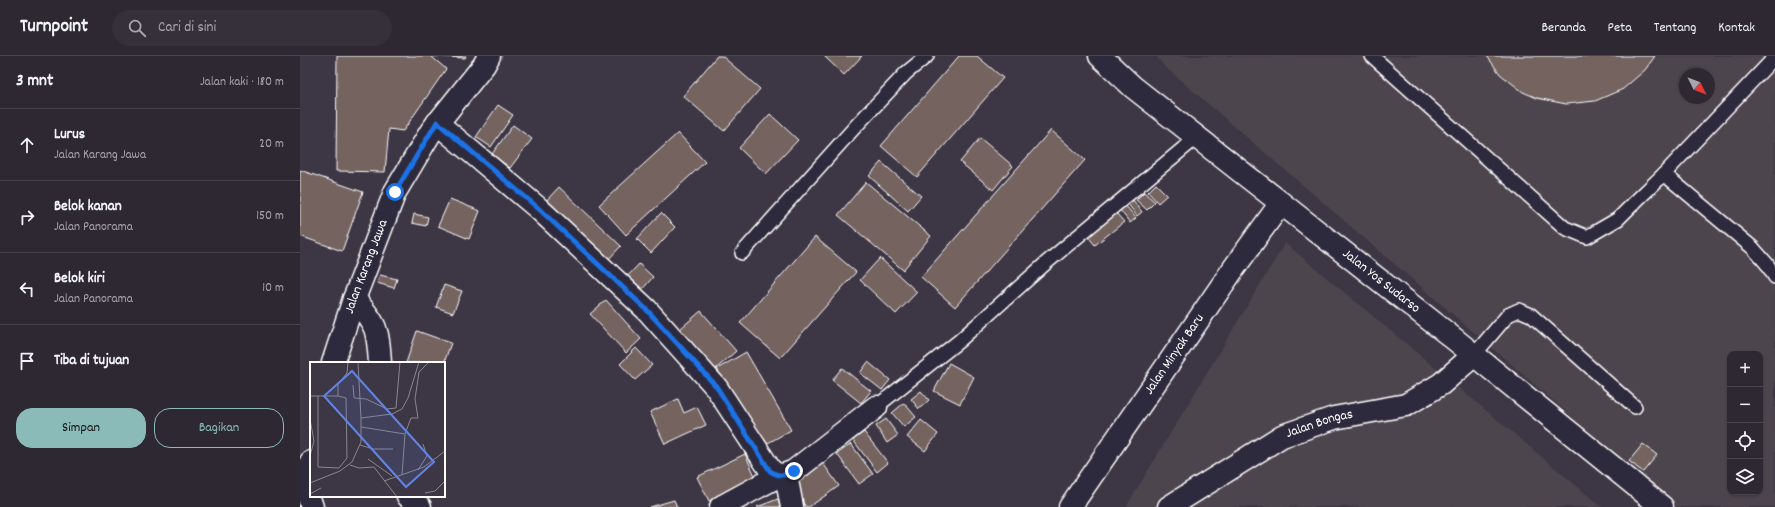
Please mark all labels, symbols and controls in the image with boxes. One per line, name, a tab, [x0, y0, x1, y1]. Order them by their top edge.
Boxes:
search box	[112, 10, 392, 46]
text: Turnpoint	[20, 14, 88, 41]
icon: search	[126, 17, 148, 39]
text: Cari di sini	[158, 17, 216, 39]
text: Beranda	[1541, 18, 1586, 38]
text: Peta	[1608, 18, 1632, 38]
text: Tentang	[1654, 18, 1696, 38]
text: Kontak	[1718, 18, 1755, 38]
north arrow	[1679, 68, 1715, 104]
text: 3 mnt	[16, 70, 53, 94]
text: Jalan kaki · 180 m	[200, 73, 284, 92]
text: Lurus	[54, 124, 85, 146]
icon: ahead	[16, 134, 38, 156]
text: 20 m	[259, 135, 284, 154]
text: Jalan Karang Jawa	[54, 146, 146, 165]
route start	[386, 183, 404, 201]
text: Belok kanan	[54, 196, 122, 218]
icon: right	[16, 206, 38, 228]
text: 150 m	[256, 207, 284, 226]
street label: Jalan Karang Jawa	[340, 216, 394, 316]
text: Jalan Panorama	[54, 218, 133, 237]
street label: Jalan Yos Sudarso	[1338, 244, 1424, 318]
text: Belok kiri	[54, 268, 105, 290]
icon: left	[16, 278, 38, 300]
text: 10 m	[262, 279, 284, 298]
text: Jalan Panorama	[54, 290, 133, 309]
street label: Jalan Minyak Baru	[1140, 310, 1210, 399]
icon: arrive	[16, 350, 38, 372]
text: Tiba di tujuan	[54, 350, 129, 372]
map controls	[1727, 351, 1763, 495]
button: +	[1727, 351, 1763, 387]
inset map	[310, 362, 445, 497]
button: −	[1727, 387, 1763, 423]
street label: Jalan Bongas	[1283, 405, 1355, 444]
button: Simpan	[16, 408, 146, 448]
button: Bagikan	[154, 408, 284, 448]
button: locate	[1727, 423, 1763, 459]
button: layers	[1727, 459, 1763, 495]
route end	[785, 462, 803, 480]

